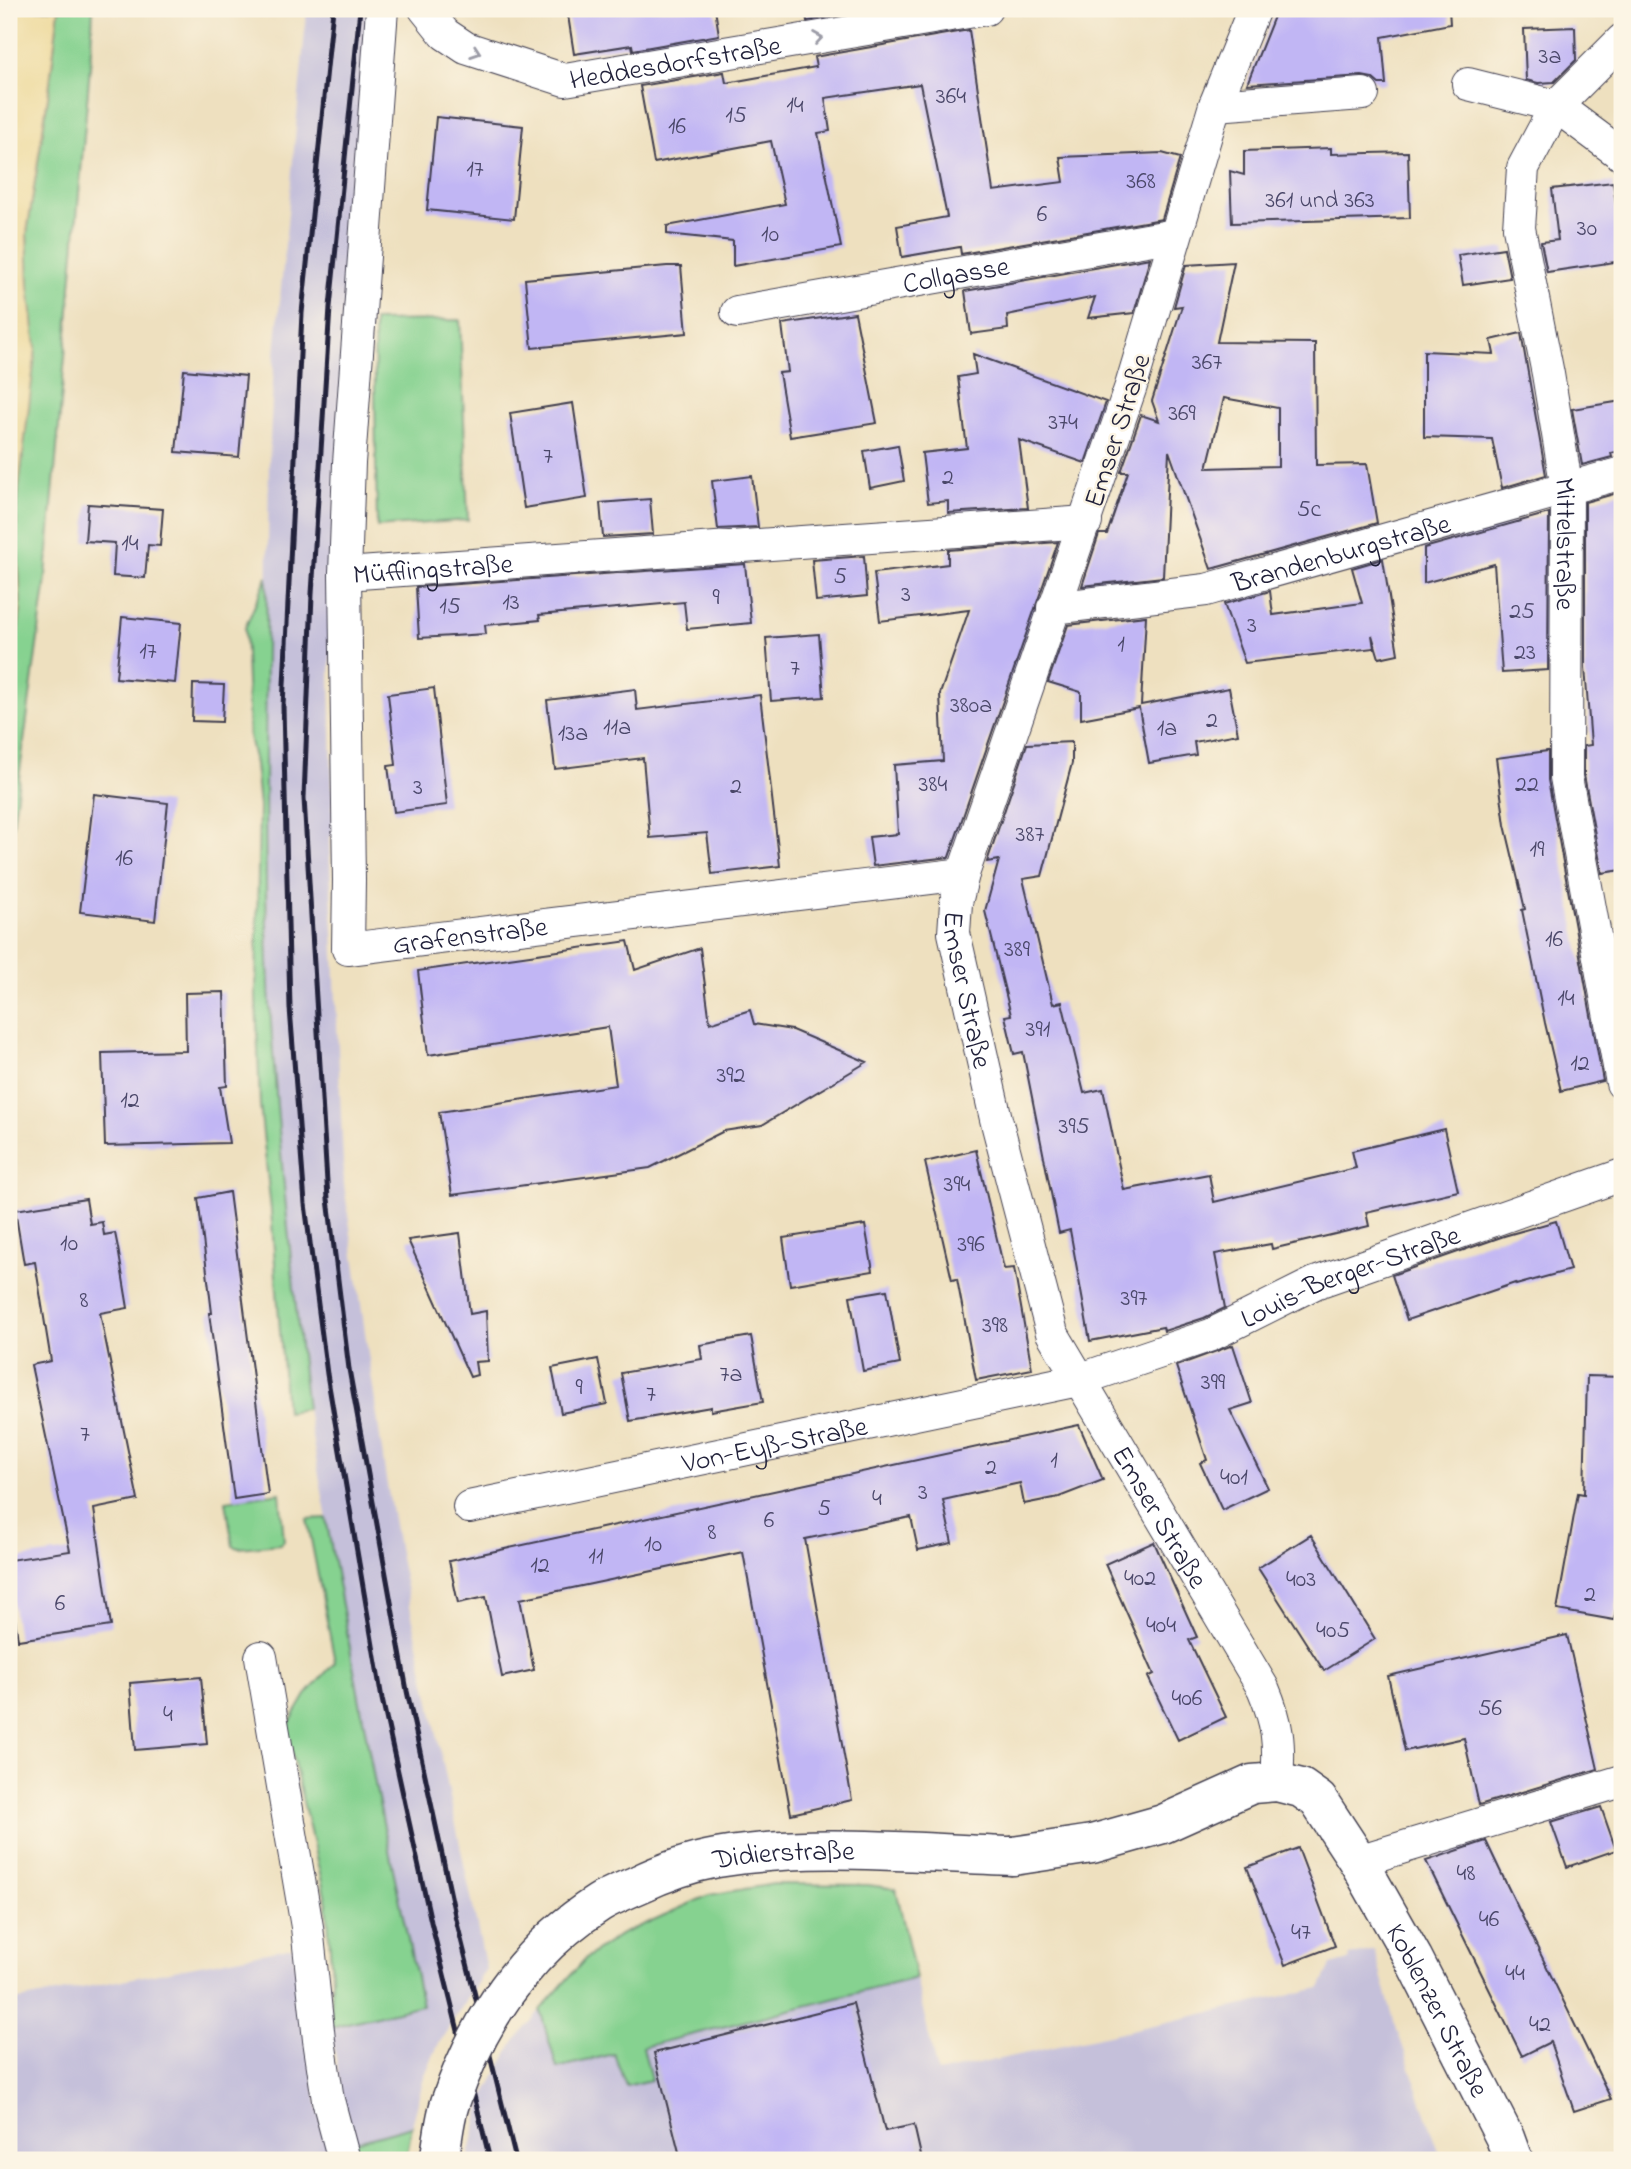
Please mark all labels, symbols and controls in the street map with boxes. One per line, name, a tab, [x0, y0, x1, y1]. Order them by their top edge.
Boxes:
street label: Heddesdorfstraße	[567, 27, 785, 103]
one-way arrow	[812, 31, 824, 46]
house number: 3a	[1539, 40, 1561, 75]
one-way arrow	[470, 43, 482, 58]
house number: 364	[936, 80, 966, 115]
house number: 14	[786, 89, 804, 124]
house number: 15	[725, 99, 747, 134]
house number: 16	[668, 110, 687, 145]
house number: 17	[466, 153, 484, 188]
house number: 368	[1126, 165, 1156, 200]
house number: 361 und 363	[1265, 184, 1375, 219]
house number: 6	[1037, 198, 1048, 233]
house number: 30	[1577, 212, 1597, 247]
house number: 10	[761, 218, 779, 253]
street label: Collgasse	[900, 247, 1013, 306]
house number: 367	[1192, 346, 1222, 381]
street label: Emser Straße	[1075, 348, 1164, 513]
house number: 369	[1168, 397, 1197, 432]
house number: 374	[1048, 406, 1078, 441]
house number: 7	[543, 440, 553, 475]
house number: 2	[942, 461, 954, 496]
street label: Mittelstraße	[1541, 475, 1585, 611]
house number: 5c	[1297, 493, 1322, 528]
street label: Brandenburgstraße	[1227, 505, 1456, 606]
house number: 14	[121, 527, 139, 562]
street label: Müfflingstraße	[352, 545, 515, 597]
house number: 5	[833, 560, 847, 595]
house number: 3	[901, 578, 911, 613]
house number: 9	[712, 581, 720, 616]
house number: 13	[502, 586, 520, 621]
house number: 15	[439, 590, 461, 625]
house number: 25	[1509, 595, 1535, 630]
house number: 3	[1247, 609, 1257, 644]
house number: 1	[1117, 628, 1125, 663]
house number: 17	[139, 635, 157, 670]
house number: 23	[1514, 636, 1536, 671]
house number: 7	[790, 652, 800, 687]
house number: 380a	[950, 689, 992, 724]
house number: 2	[1206, 704, 1218, 739]
house number: 11a	[603, 711, 631, 746]
house number: 1a	[1157, 712, 1177, 747]
house number: 13a	[558, 717, 588, 752]
house number: 384	[919, 768, 948, 803]
house number: 22	[1515, 768, 1539, 803]
house number: 2	[730, 770, 742, 805]
house number: 3	[413, 771, 423, 806]
house number: 387	[1016, 818, 1045, 853]
house number: 19	[1530, 833, 1545, 868]
house number: 16	[115, 842, 134, 877]
street label: Grafenstraße	[391, 908, 550, 967]
street label: Emser Straße	[930, 910, 1001, 1073]
house number: 16	[1545, 923, 1564, 958]
house number: 389	[1004, 933, 1031, 968]
house number: 14	[1557, 982, 1575, 1017]
house number: 391	[1026, 1013, 1051, 1048]
house number: 12	[1570, 1047, 1590, 1082]
house number: 392	[716, 1059, 746, 1094]
house number: 12	[120, 1084, 140, 1119]
house number: 395	[1059, 1110, 1090, 1145]
house number: 394	[943, 1168, 971, 1203]
street label: Louis-Berger-Straße	[1234, 1216, 1467, 1341]
house number: 10	[60, 1227, 78, 1262]
house number: 396	[957, 1228, 985, 1263]
house number: 397	[1120, 1282, 1148, 1317]
house number: 8	[80, 1284, 89, 1319]
house number: 398	[982, 1309, 1008, 1344]
house number: 7a	[720, 1358, 742, 1393]
house number: 399	[1201, 1366, 1226, 1401]
house number: 9	[575, 1371, 583, 1406]
house number: 7	[646, 1378, 656, 1413]
street label: Von-Eyß-Straße	[678, 1407, 872, 1486]
house number: 7	[80, 1418, 90, 1453]
street label: Emser Straße	[1100, 1439, 1217, 1598]
house number: 1	[1050, 1444, 1058, 1479]
house number: 2	[985, 1451, 997, 1486]
house number: 401	[1220, 1461, 1248, 1496]
house number: 3	[918, 1476, 928, 1511]
house number: 4	[872, 1482, 882, 1517]
house number: 5	[817, 1492, 831, 1527]
house number: 6	[764, 1504, 775, 1539]
house number: 8	[708, 1516, 717, 1551]
house number: 10	[644, 1528, 662, 1563]
house number: 11	[588, 1540, 604, 1575]
house number: 12	[530, 1549, 550, 1584]
house number: 402	[1124, 1562, 1156, 1597]
house number: 403	[1286, 1563, 1316, 1598]
house number: 2	[1584, 1578, 1596, 1613]
house number: 6	[55, 1587, 66, 1622]
house number: 404	[1146, 1609, 1176, 1644]
house number: 405	[1316, 1614, 1350, 1649]
house number: 406	[1172, 1682, 1203, 1717]
house number: 56	[1478, 1692, 1503, 1727]
house number: 4	[163, 1698, 173, 1733]
street label: Didierstraße	[709, 1833, 855, 1883]
house number: 48	[1457, 1857, 1475, 1892]
house number: 46	[1479, 1903, 1500, 1938]
house number: 47	[1291, 1916, 1311, 1951]
street label: Koblenzer Straße	[1374, 1917, 1498, 2106]
house number: 44	[1505, 1957, 1525, 1992]
house number: 42	[1529, 2008, 1551, 2043]

